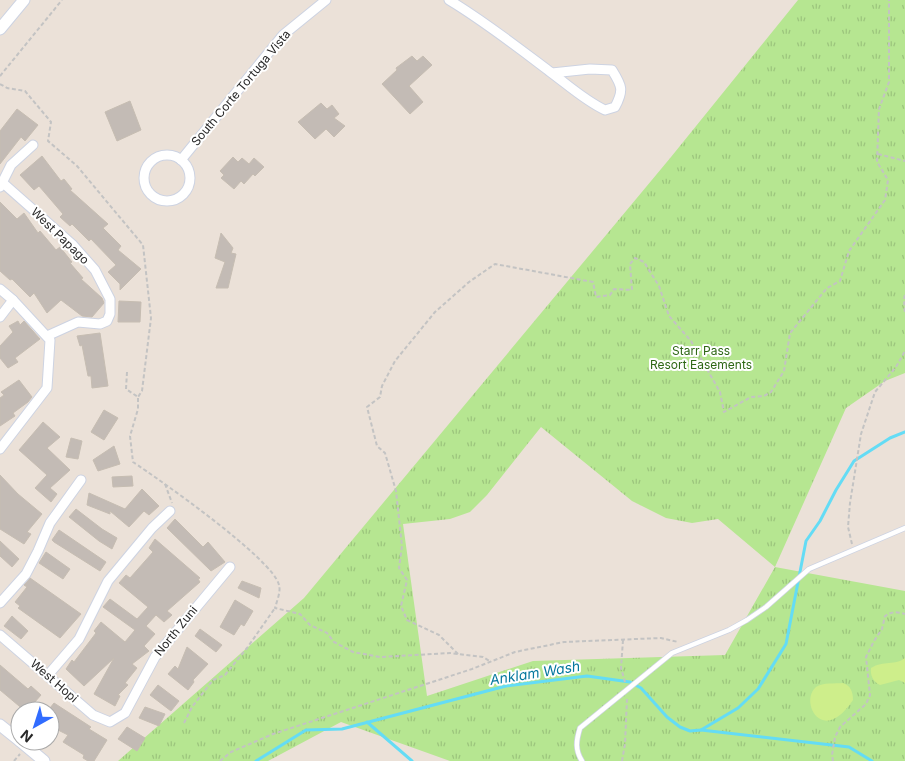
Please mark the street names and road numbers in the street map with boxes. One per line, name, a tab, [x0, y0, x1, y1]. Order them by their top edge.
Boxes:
street label: South Corte Tortuga Vista	[188, 27, 294, 149]
street label: West Papago	[28, 204, 93, 267]
street label: North Zuni	[151, 603, 200, 659]
street label: West Hopi	[27, 656, 81, 705]

